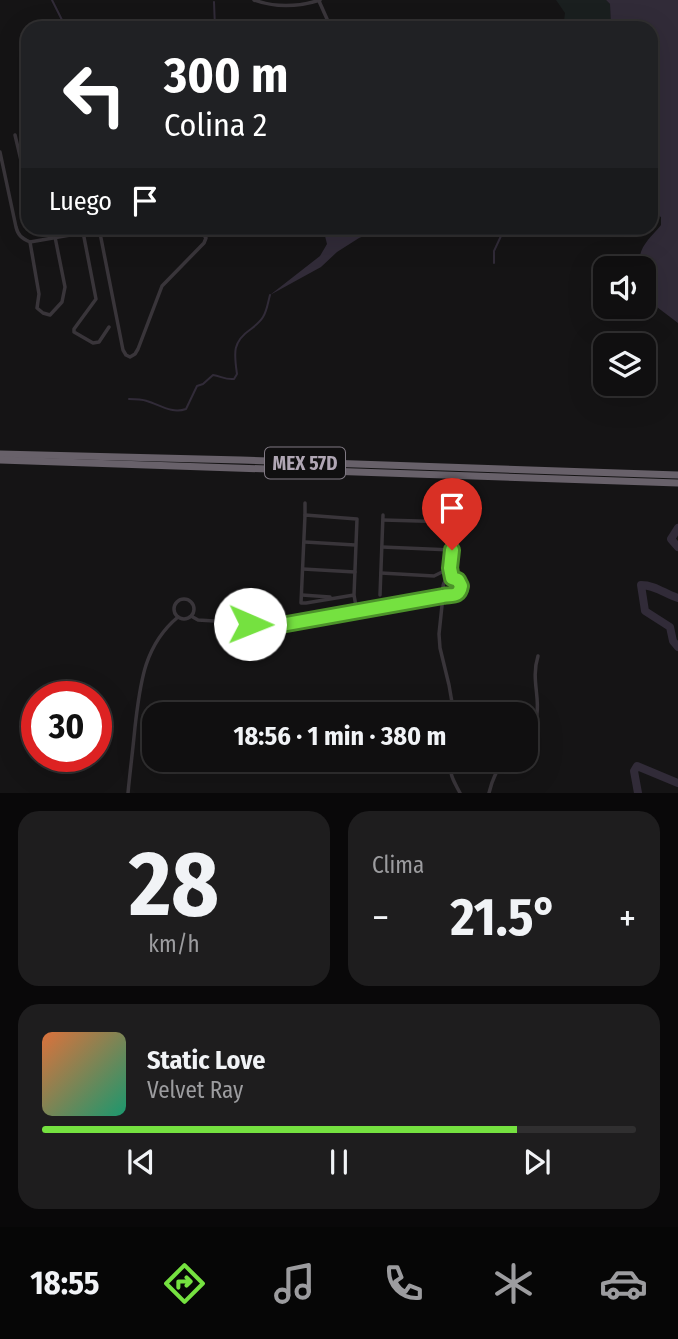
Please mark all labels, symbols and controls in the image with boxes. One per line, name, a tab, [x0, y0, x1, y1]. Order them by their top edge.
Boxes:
text: 300 m	[164, 46, 288, 105]
icon: left	[49, 49, 140, 140]
text: Colina 2	[164, 106, 267, 144]
icon: arrive	[126, 182, 164, 220]
text: Luego	[49, 186, 112, 217]
map controls	[593, 256, 656, 396]
button: sound	[593, 256, 656, 319]
button: layers	[593, 333, 656, 396]
road number: MEX 57D	[265, 447, 345, 478]
pin	[422, 478, 482, 550]
icon: arrive	[433, 489, 471, 527]
position arrow	[213, 587, 287, 661]
speed limit sign: 30	[21, 681, 112, 772]
text: 18:56 · 1 min · 380 m	[234, 721, 446, 752]
text: 28	[129, 830, 219, 939]
text: Clima	[372, 851, 424, 879]
text: 21.5°	[450, 886, 557, 949]
text: −	[372, 895, 389, 941]
text: +	[619, 895, 636, 941]
text: km/h	[148, 930, 200, 958]
text: Static Love	[147, 1045, 265, 1076]
text: Velvet Ray	[147, 1076, 243, 1104]
icon: previous	[122, 1143, 160, 1181]
icon: pause	[320, 1143, 358, 1181]
icon: next	[518, 1143, 556, 1181]
icon: directions	[160, 1259, 209, 1308]
icon: music	[270, 1259, 319, 1308]
icon: phone	[379, 1259, 428, 1308]
icon: climate	[489, 1259, 538, 1308]
icon: car	[599, 1259, 648, 1308]
text: 18:55	[30, 1264, 100, 1302]

